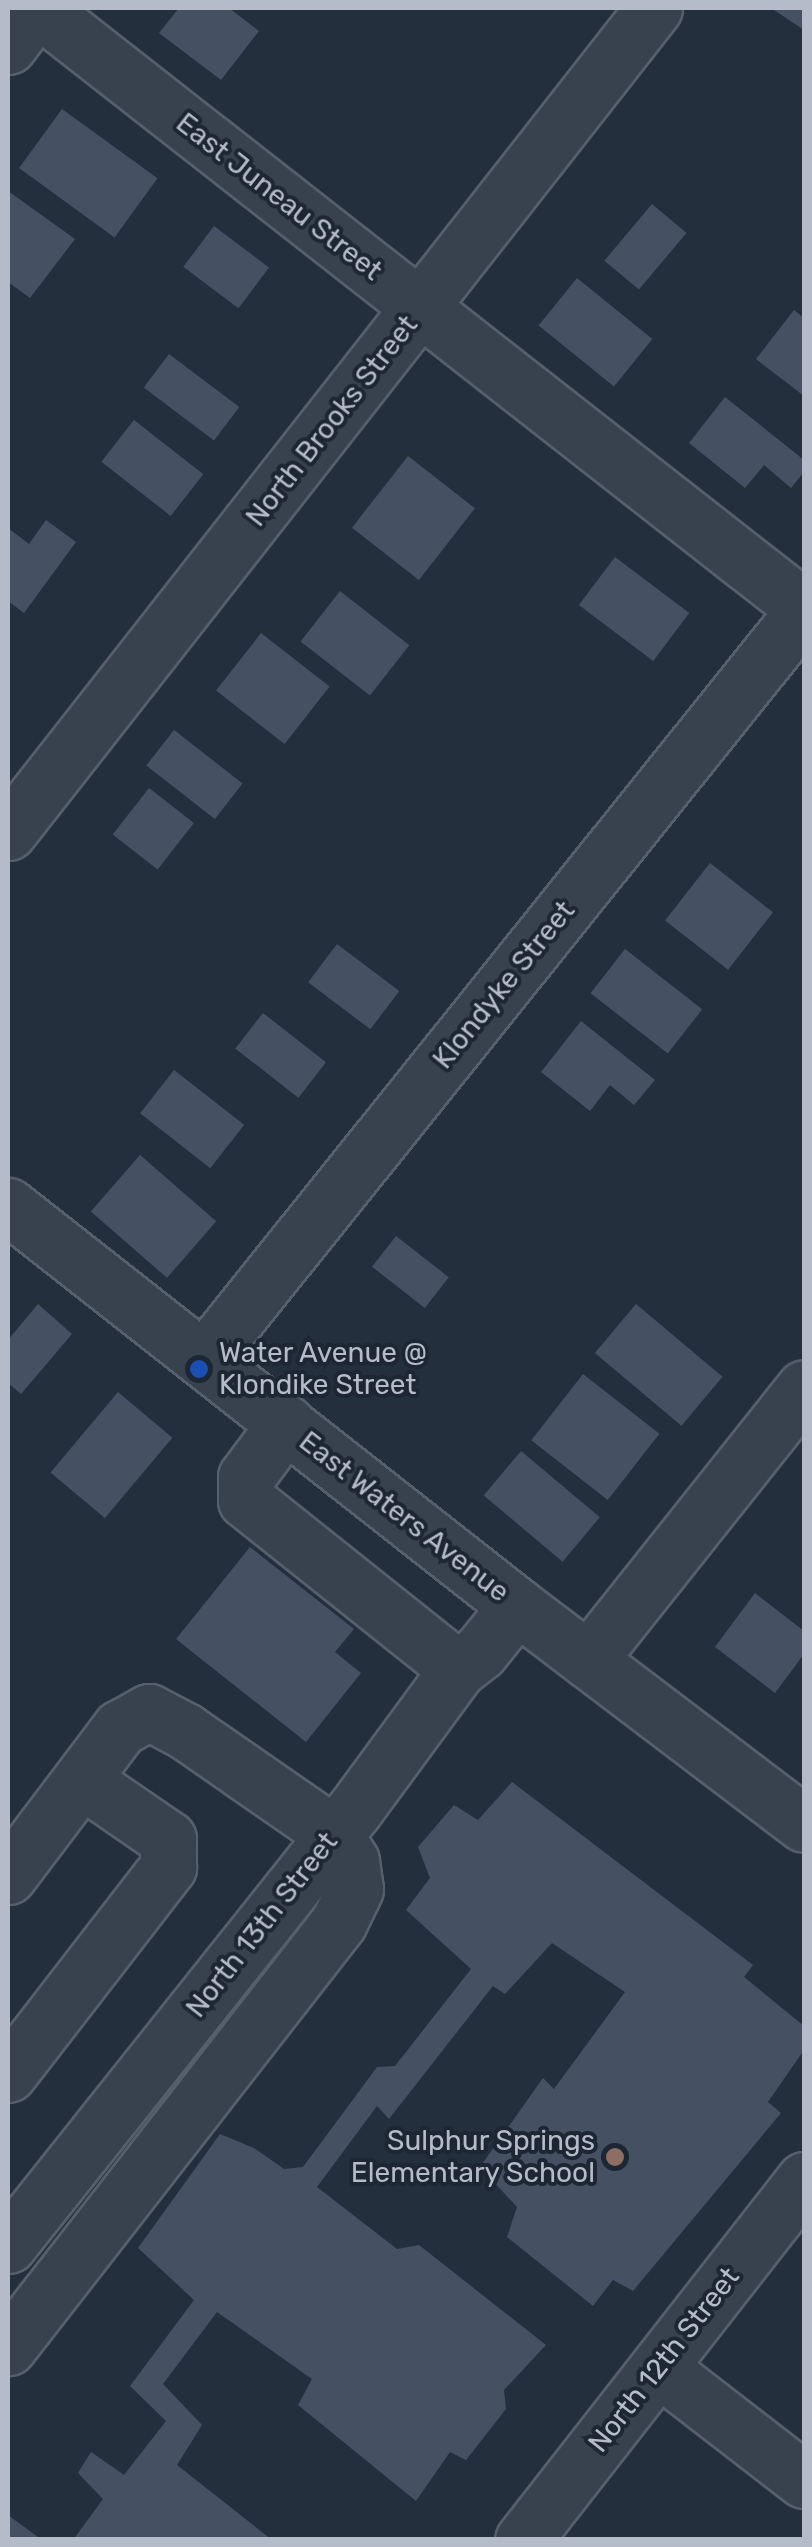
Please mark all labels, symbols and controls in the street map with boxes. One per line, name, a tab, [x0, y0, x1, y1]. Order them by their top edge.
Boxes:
street label: East Juneau Street	[169, 106, 389, 288]
street label: North Brooks Street	[239, 309, 425, 533]
street label: Klondyke Street	[426, 894, 582, 1076]
place label: Water Avenue @ Klondike Street	[219, 1336, 428, 1402]
marker: Water Avenue @ Klondike Street	[188, 1358, 210, 1380]
street label: East Waters Avenue	[292, 1424, 516, 1610]
street label: North 13th Street	[179, 1826, 345, 2024]
place label: Sulphur Springs Elementary School	[350, 2124, 595, 2190]
marker: Sulphur Springs Elementary School	[604, 2146, 626, 2168]
street label: North 12th Street	[581, 2261, 747, 2459]

